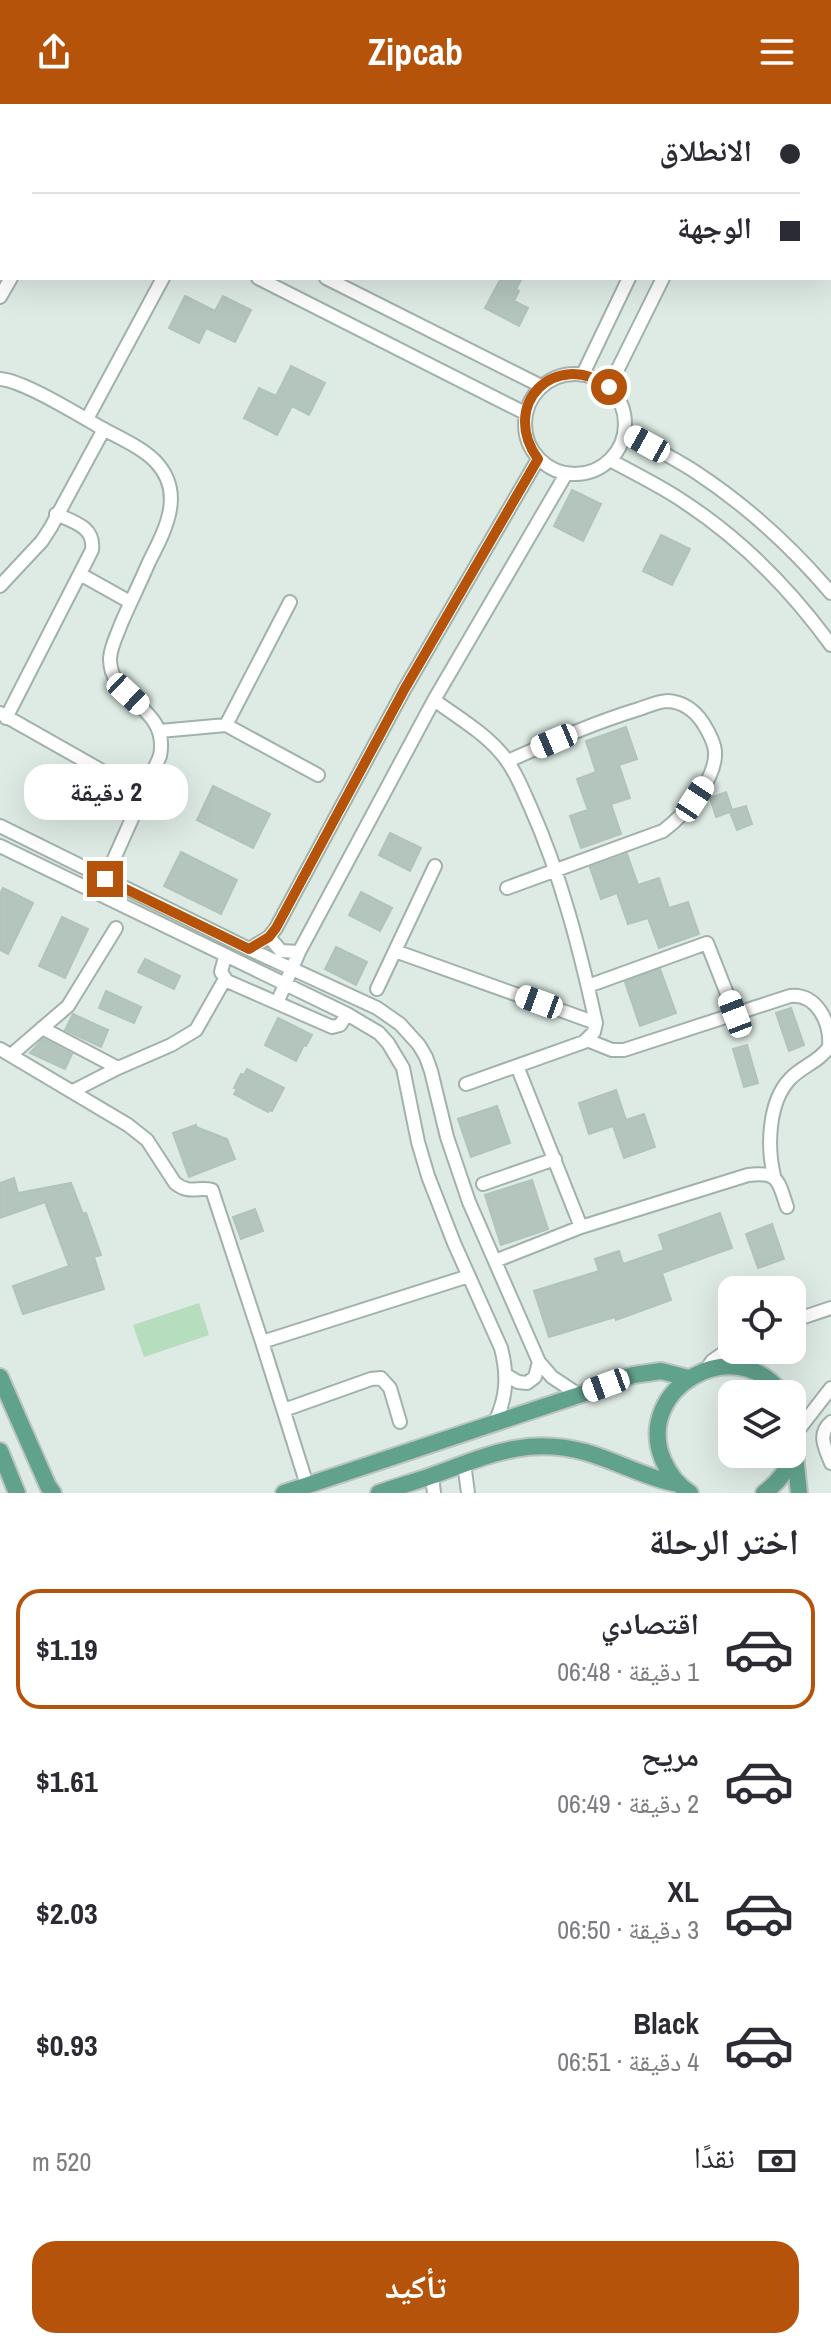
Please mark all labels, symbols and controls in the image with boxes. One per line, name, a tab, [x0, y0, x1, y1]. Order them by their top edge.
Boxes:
text: Zipcab	[368, 28, 463, 76]
icon: share	[32, 30, 76, 74]
icon: menu	[755, 30, 799, 74]
text: الانطلاق	[659, 130, 752, 170]
text: الوجهة	[677, 207, 752, 247]
route start	[591, 369, 627, 405]
car	[620, 422, 674, 466]
car	[102, 669, 154, 719]
car	[527, 721, 581, 761]
callout: 2 دقيقة	[23, 763, 187, 819]
car	[672, 772, 718, 826]
text: 2 دقيقة	[70, 774, 142, 809]
route end	[87, 861, 123, 897]
car	[512, 983, 566, 1021]
car	[715, 987, 755, 1041]
map controls	[718, 1276, 806, 1468]
button: locate	[718, 1276, 806, 1364]
car	[579, 1366, 633, 1404]
button: layers	[718, 1380, 806, 1468]
text: اختر الرحلة	[649, 1517, 799, 1565]
text: اقتصادي	[601, 1603, 699, 1643]
icon: car	[723, 1613, 795, 1685]
text: $1.19	[36, 1629, 98, 1669]
text: 1 دقيقة · 06:48	[557, 1654, 699, 1689]
text: مريح	[641, 1735, 699, 1775]
icon: car	[723, 1745, 795, 1817]
text: $1.61	[36, 1761, 98, 1801]
text: 2 دقيقة · 06:49	[557, 1786, 699, 1821]
text: XL	[668, 1871, 699, 1911]
icon: car	[723, 1877, 795, 1949]
text: $2.03	[36, 1893, 98, 1933]
text: 3 دقيقة · 06:50	[557, 1912, 699, 1947]
text: Black	[633, 2003, 699, 2043]
icon: car	[723, 2009, 795, 2081]
text: $0.93	[36, 2025, 98, 2065]
text: 4 دقيقة · 06:51	[557, 2044, 699, 2079]
text: نقدًا	[694, 2137, 735, 2177]
icon: cash	[755, 2139, 799, 2183]
text: 520 m	[32, 2144, 91, 2179]
button: تأكيد	[32, 2241, 799, 2333]

